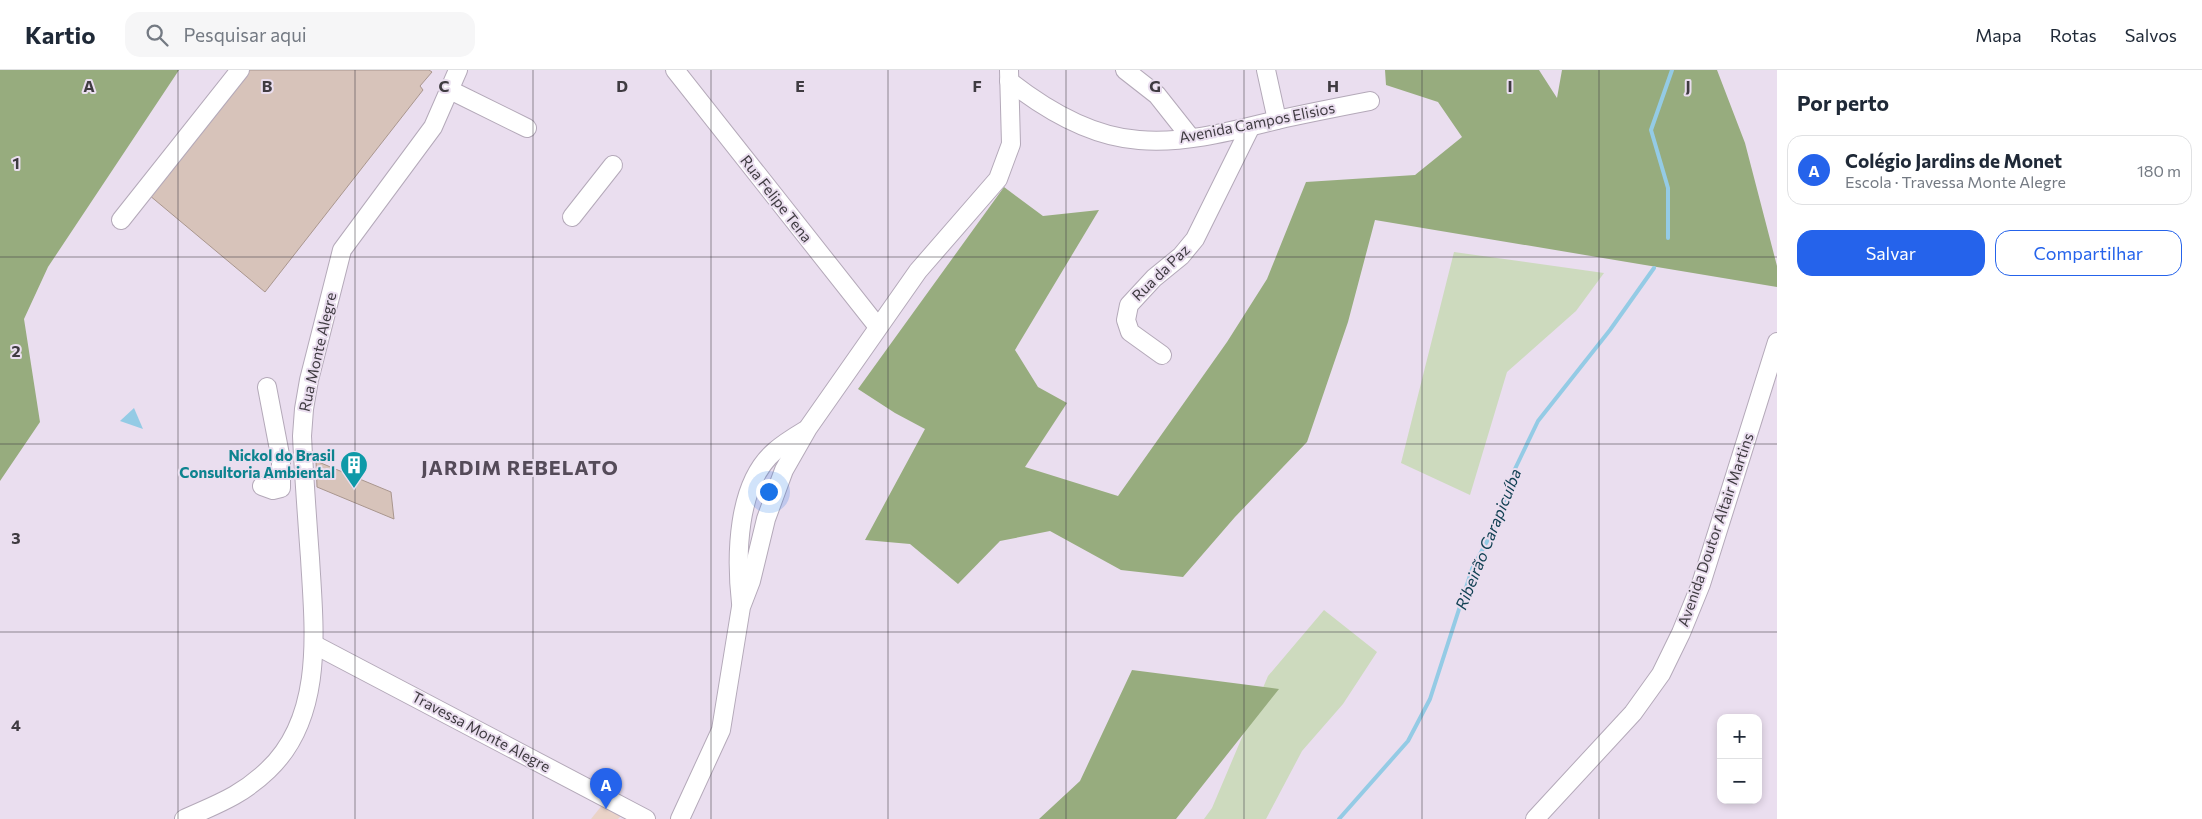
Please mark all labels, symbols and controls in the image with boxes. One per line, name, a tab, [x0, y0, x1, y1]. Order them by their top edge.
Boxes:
search box	[125, 12, 475, 57]
text: Kartio	[25, 20, 95, 49]
icon: search	[143, 21, 171, 49]
text: Pesquisar aqui	[183, 23, 307, 46]
text: Mapa	[1975, 24, 2022, 46]
text: Rotas	[2050, 24, 2097, 46]
text: Salvos	[2125, 24, 2177, 46]
text: A	[83, 76, 95, 95]
text: B	[262, 76, 273, 95]
text: C	[439, 76, 450, 95]
text: D	[616, 76, 628, 95]
text: E	[795, 76, 805, 95]
text: F	[972, 76, 982, 95]
text: G	[1149, 76, 1161, 95]
text: H	[1327, 76, 1339, 95]
text: I	[1507, 76, 1513, 95]
text: J	[1685, 76, 1691, 95]
text: Por perto	[1797, 90, 1889, 115]
street label: Avenida Campos Elisios	[1177, 98, 1336, 146]
text: Colégio Jardins de Monet	[1845, 149, 2062, 172]
street label: Rua Felipe Tena	[737, 151, 816, 245]
text: 1	[12, 153, 20, 172]
text: A	[1808, 161, 1820, 180]
text: 180 m	[2137, 161, 2181, 180]
text: Escola · Travessa Monte Alegre	[1845, 172, 2066, 191]
button: Salvar	[1797, 230, 1985, 276]
button: Compartilhar	[1995, 230, 2182, 276]
street label: Rua da Paz	[1128, 240, 1193, 304]
street label: Rua Monte Alegre	[295, 290, 339, 413]
text: 2	[11, 341, 21, 360]
street label: Avenida Doutor Altair Martins	[1673, 430, 1757, 629]
place label: Nickol do Brasil Consultoria Ambiental	[179, 446, 335, 481]
building icon: Nickol do Brasil Consultoria Ambiental	[339, 450, 369, 489]
district label: JARDIM REBELATO	[421, 455, 619, 479]
water label: Ribeirão Carapicuíba	[1451, 466, 1525, 612]
your location	[756, 479, 782, 505]
text: 3	[11, 528, 21, 547]
street label: Travessa Monte Alegre	[409, 687, 554, 775]
map controls	[1717, 714, 1762, 804]
button: +	[1717, 714, 1762, 759]
text: 4	[11, 715, 21, 734]
button: −	[1717, 759, 1762, 804]
pin: A	[590, 768, 622, 809]

